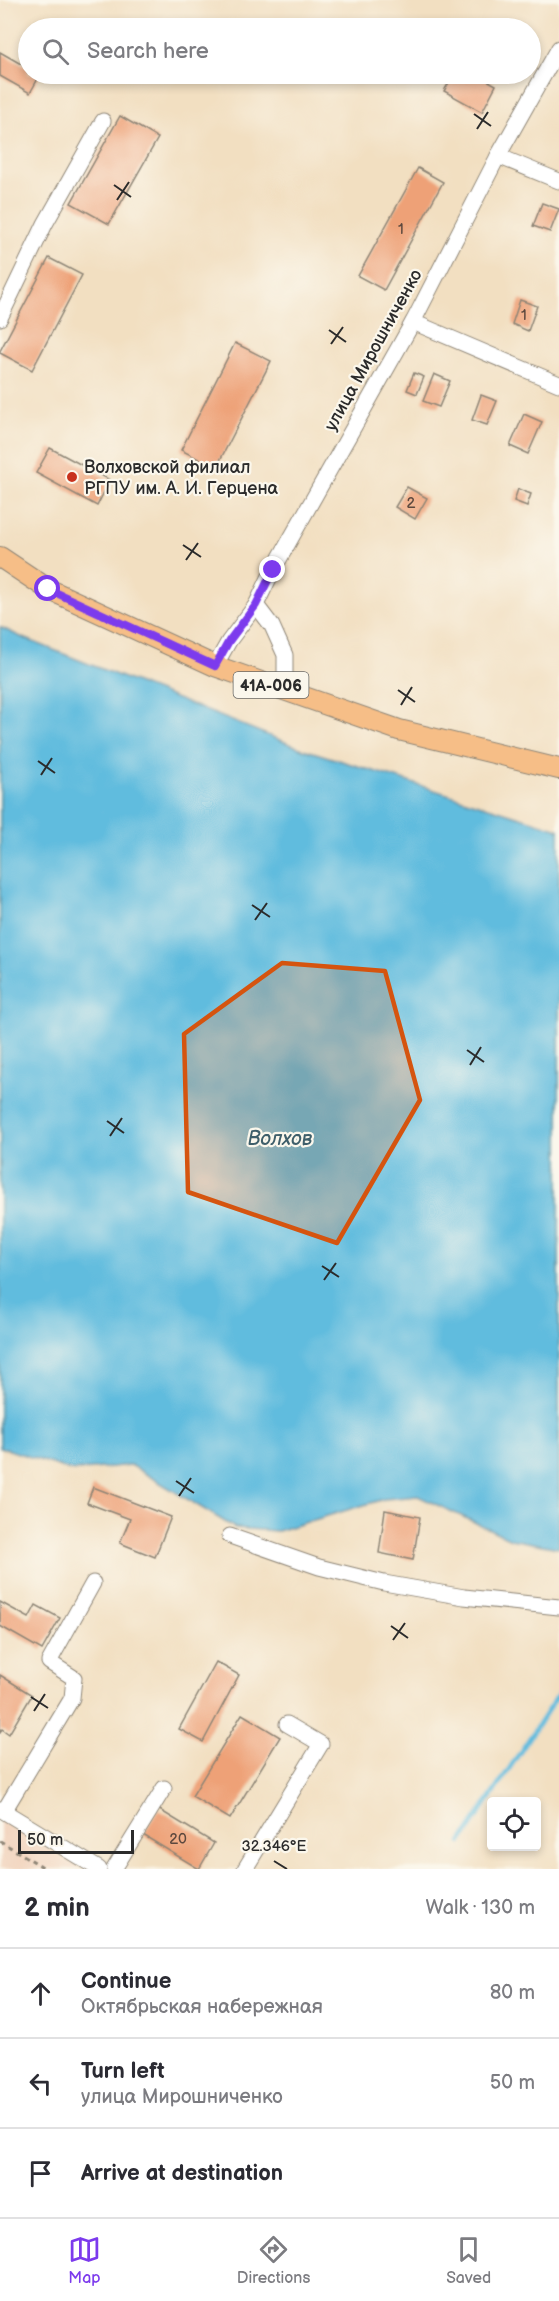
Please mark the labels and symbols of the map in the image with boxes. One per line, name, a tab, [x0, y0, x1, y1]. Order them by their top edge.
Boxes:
house number: 1	[398, 220, 404, 239]
street label: улица Мирошниченко	[320, 266, 427, 435]
house number: 1	[521, 306, 527, 325]
place label: Волховской филиал РГПУ им. А. И. Герцена	[84, 457, 279, 499]
marker: Волховской филиал РГПУ им. А. И. Герцена	[65, 470, 79, 484]
house number: 2	[407, 494, 416, 513]
route end	[259, 556, 285, 582]
route start	[34, 575, 60, 601]
road number: 41А-006	[234, 672, 308, 698]
water label: Волхов	[248, 1127, 313, 1151]
scale bar	[18, 1827, 134, 1854]
house number: 20	[169, 1830, 187, 1849]
text: 32.346°E	[241, 1837, 307, 1856]

